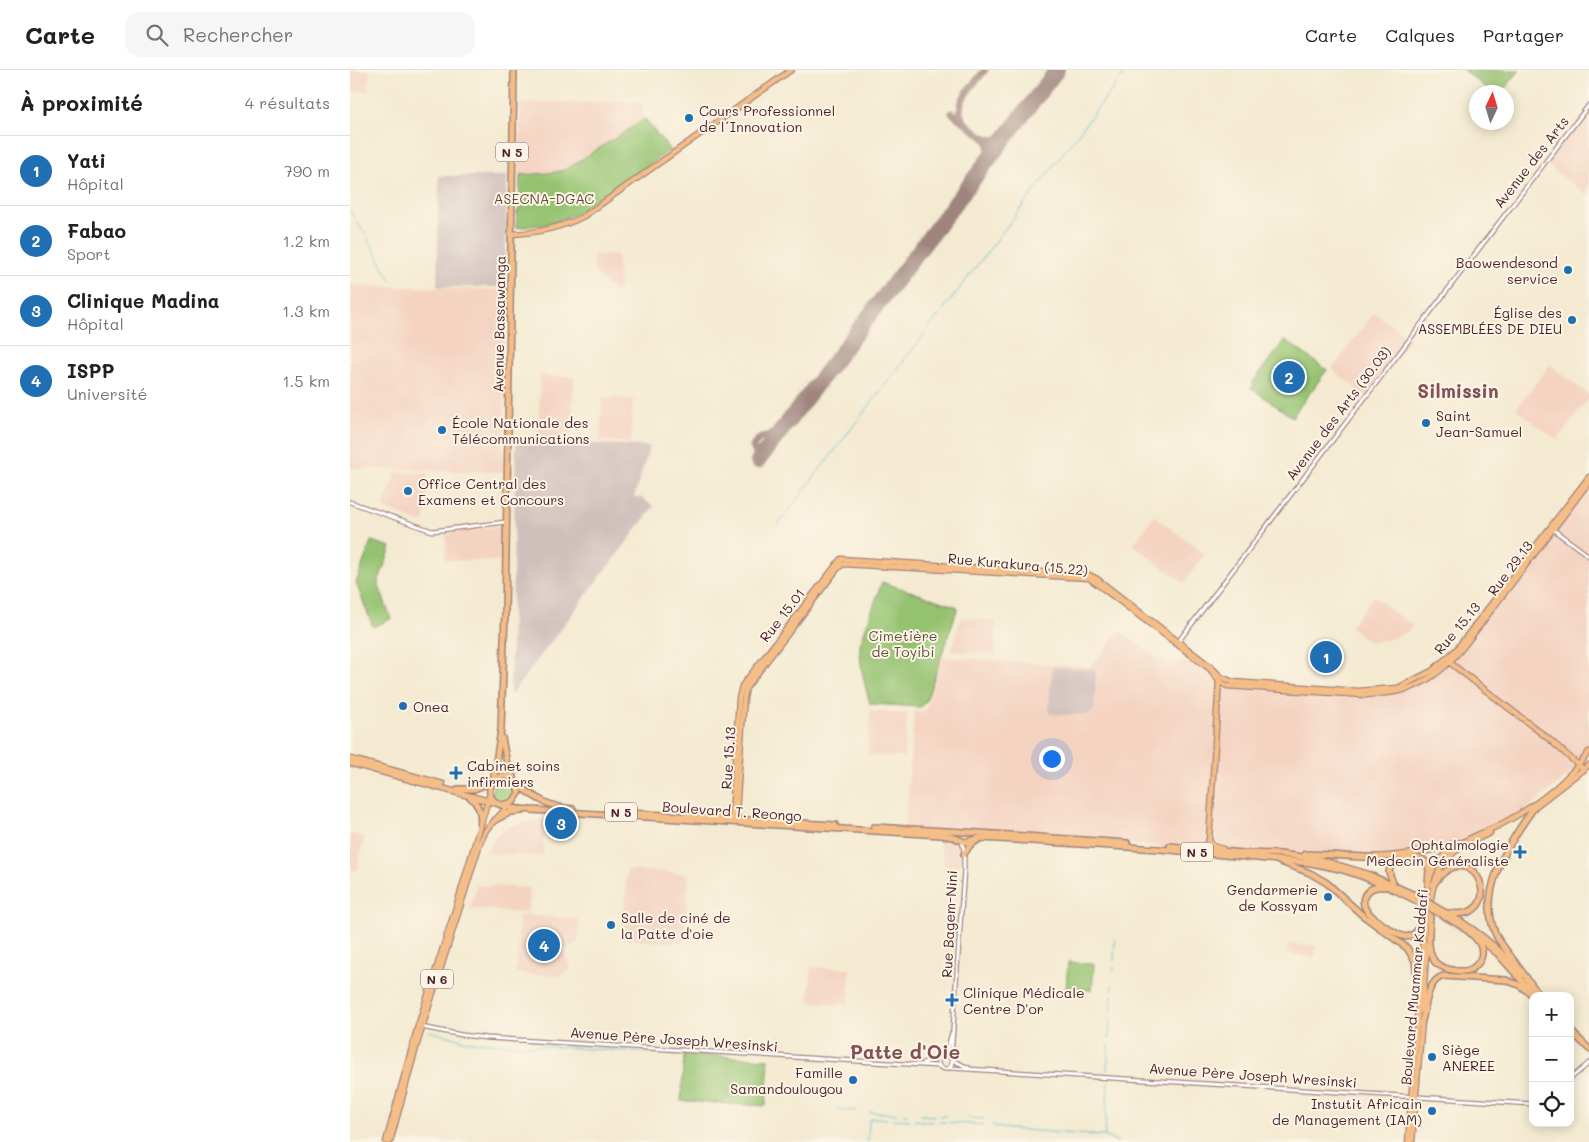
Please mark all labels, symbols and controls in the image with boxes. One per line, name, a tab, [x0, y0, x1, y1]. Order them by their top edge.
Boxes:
search box	[125, 12, 475, 57]
text: Carte	[25, 19, 95, 50]
icon: search	[143, 21, 171, 49]
text: Rechercher	[183, 22, 293, 47]
text: Carte	[1305, 23, 1357, 47]
text: Calques	[1385, 23, 1455, 47]
text: Partager	[1483, 23, 1564, 47]
north arrow	[1469, 85, 1514, 130]
text: À proximité	[20, 89, 143, 116]
text: 4 résultats	[245, 92, 330, 113]
place label: Cours Professionnel de l´Innovation	[699, 101, 835, 136]
marker: Cours Professionnel de l´Innovation	[683, 112, 695, 124]
street label: Avenue des Arts	[1489, 112, 1573, 212]
road number: N 5	[496, 142, 528, 161]
text: Yati	[67, 148, 106, 173]
text: 1	[32, 160, 40, 181]
text: 790 m	[284, 160, 330, 181]
text: Hôpital	[67, 173, 124, 194]
park label: ASECNA-DGAC	[494, 189, 594, 208]
text: Fabao	[67, 218, 126, 243]
text: 2	[32, 230, 40, 251]
text: 1.2 km	[283, 230, 330, 251]
text: Sport	[67, 243, 110, 264]
place label: Baowendesond service	[1456, 253, 1558, 288]
street label: Avenue Bassawanga	[488, 255, 510, 393]
marker: Baowendesond service	[1562, 264, 1574, 276]
text: Clinique Madina	[67, 288, 219, 313]
text: 3	[31, 300, 41, 321]
text: 1.3 km	[282, 300, 330, 321]
place label: Église des ASSEMBLÉES DE DIEU	[1418, 303, 1562, 338]
text: Hôpital	[67, 313, 124, 334]
marker: Église des ASSEMBLÉES DE DIEU	[1566, 314, 1578, 326]
street label: Avenue des Arts (30.03)	[1281, 342, 1395, 484]
text: ISPP	[67, 358, 115, 383]
pin: 2	[1273, 358, 1305, 396]
text: 4	[31, 370, 41, 391]
text: 1.5 km	[282, 370, 330, 391]
district label: Silmissin	[1417, 378, 1499, 403]
text: Université	[67, 383, 147, 404]
place label: Saint Jean-Samuel	[1436, 406, 1522, 441]
place label: École Nationale des Télécommunications	[452, 413, 589, 448]
marker: Saint Jean-Samuel	[1420, 417, 1432, 429]
marker: École Nationale des Télécommunications	[436, 424, 448, 436]
place label: Office Central des Examens et Concours	[418, 474, 564, 509]
marker: Office Central des Examens et Concours	[402, 485, 414, 497]
street label: Rue 29.13	[1483, 537, 1537, 599]
street label: Rue Kurakura (15.22)	[947, 548, 1089, 580]
street label: Rue 15.01	[755, 584, 809, 646]
street label: Rue 15.13	[1430, 598, 1484, 658]
park label: Cimetière de Toyibi	[869, 626, 937, 661]
pin: 1	[1310, 638, 1342, 676]
place label: Onea	[413, 697, 449, 716]
marker: Onea	[397, 700, 409, 712]
street label: Rue 15.13	[716, 726, 740, 790]
your location	[1039, 746, 1065, 772]
place label: Cabinet soins infirmiers	[467, 756, 560, 791]
marker: Cabinet soins infirmiers	[449, 766, 463, 780]
street label: Boulevard T. Reongo	[662, 797, 802, 825]
road number: N 5	[605, 802, 637, 822]
pin: 3	[545, 804, 577, 842]
place label: Ophtalmologie Medecin Généraliste	[1366, 835, 1509, 870]
road number: N 5	[1181, 842, 1213, 862]
marker: Ophtalmologie Medecin Généraliste	[1513, 845, 1527, 859]
street label: Rue Bagem-Nini	[937, 870, 961, 978]
place label: Gendarmerie de Kossyam	[1227, 880, 1318, 915]
street label: Boulevard Muammar Kaddafi	[1396, 888, 1432, 1086]
marker: Gendarmerie de Kossyam	[1322, 891, 1334, 903]
place label: Salle de ciné de la Patte d'oie	[621, 908, 731, 943]
marker: Salle de ciné de la Patte d'oie	[605, 919, 617, 931]
pin: 4	[528, 926, 560, 964]
road number: N 6	[421, 970, 453, 989]
place label: Clinique Médicale Centre D'or	[963, 983, 1085, 1018]
map controls	[1529, 992, 1574, 1127]
button: +	[1529, 992, 1574, 1037]
marker: Clinique Médicale Centre D'or	[945, 993, 959, 1007]
street label: Avenue Père Joseph Wresinski	[570, 1022, 778, 1056]
button: −	[1529, 1037, 1574, 1082]
district label: Patte d'Oie	[850, 1039, 960, 1064]
place label: Siège ANEREE	[1442, 1040, 1495, 1075]
marker: Siège ANEREE	[1426, 1051, 1438, 1063]
street label: Avenue Père Joseph Wresinski	[1149, 1058, 1357, 1092]
place label: Famille Samandoulougou	[730, 1063, 843, 1098]
marker: Famille Samandoulougou	[847, 1074, 859, 1086]
button: locate	[1529, 1082, 1574, 1127]
place label: Instutit Africain de Management (IAM)	[1272, 1094, 1422, 1129]
marker: Instutit Africain de Management (IAM)	[1426, 1105, 1438, 1117]

